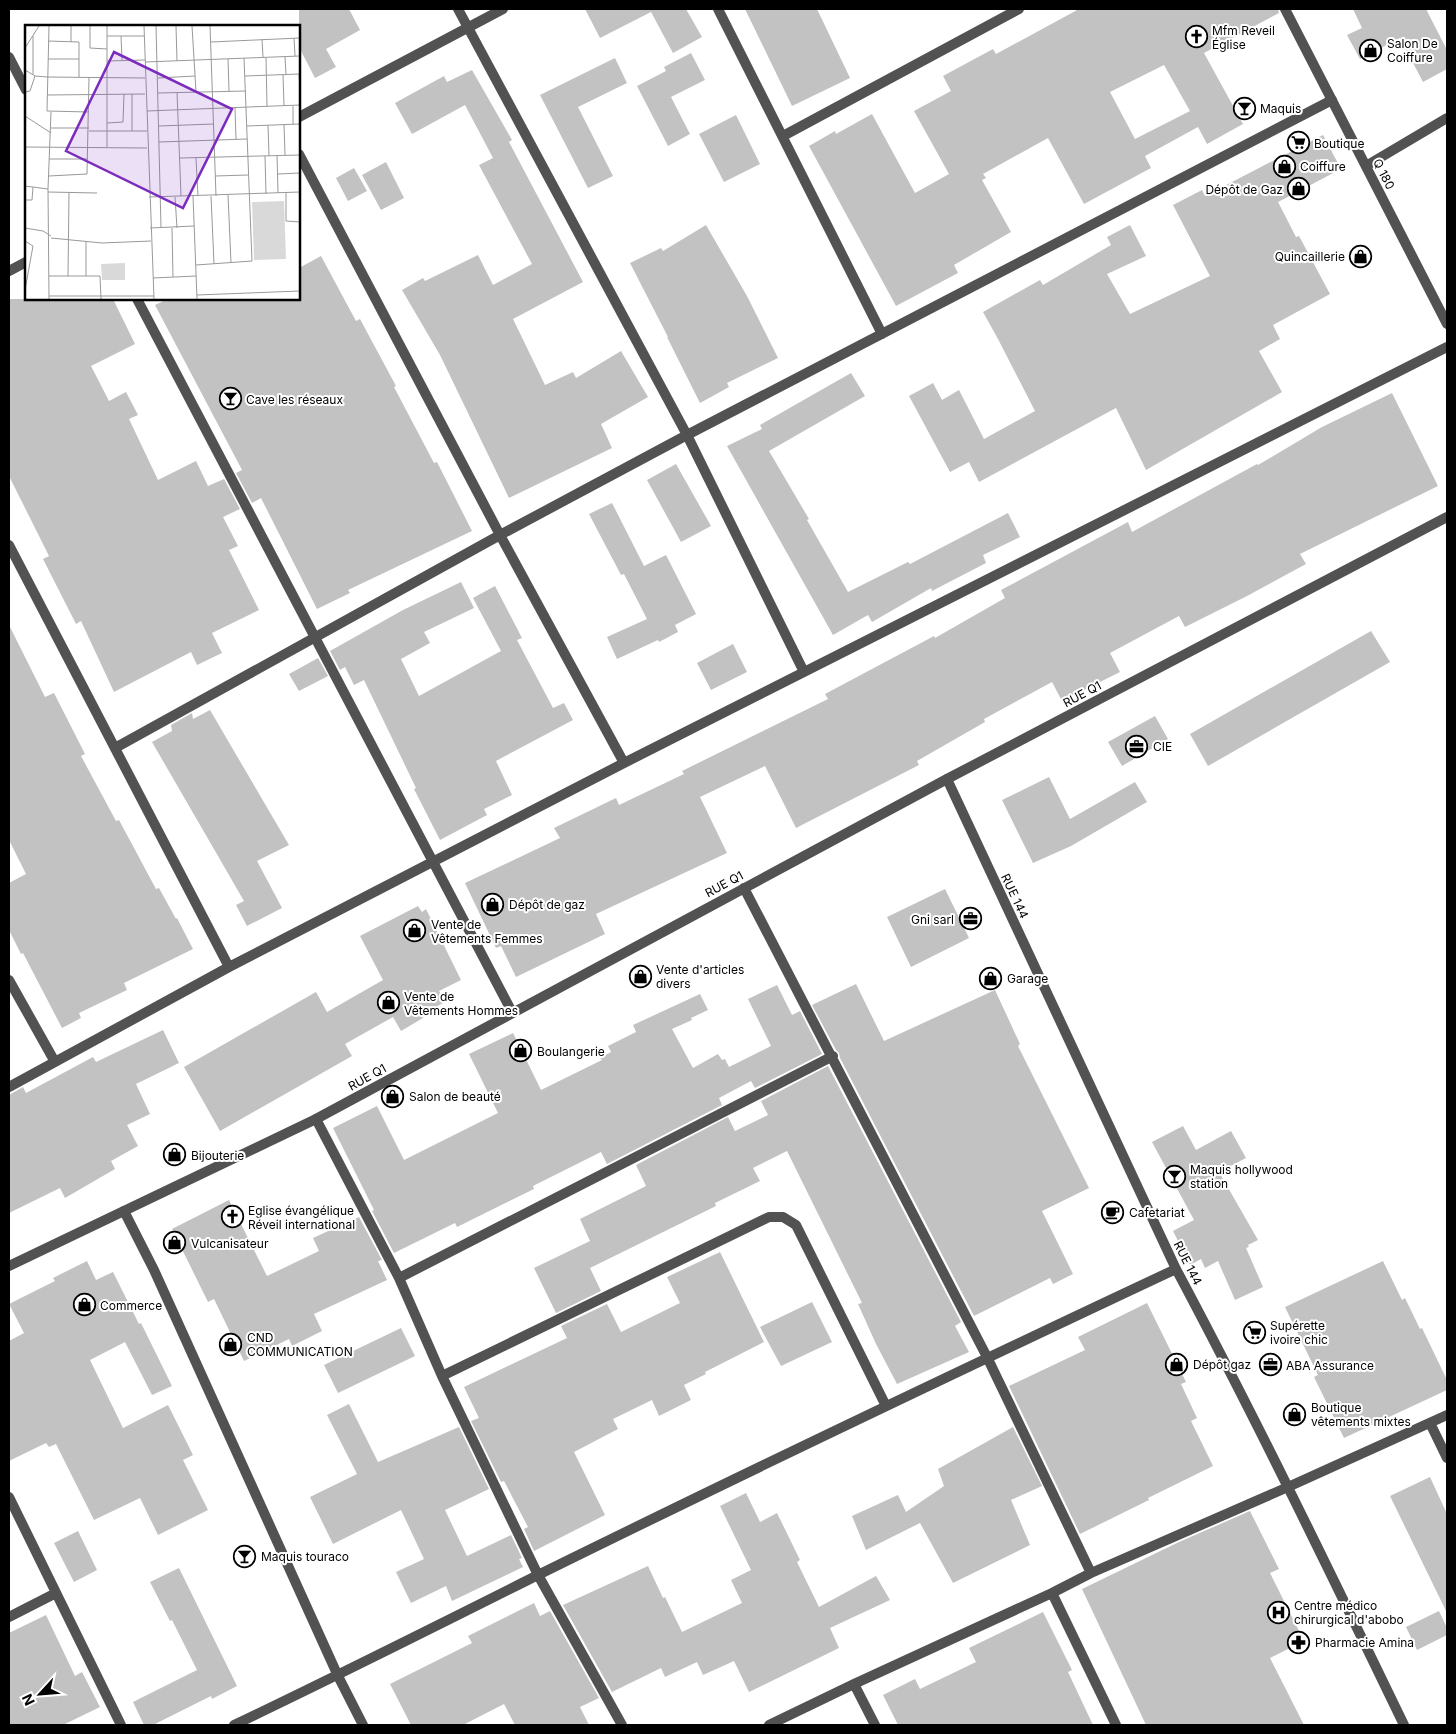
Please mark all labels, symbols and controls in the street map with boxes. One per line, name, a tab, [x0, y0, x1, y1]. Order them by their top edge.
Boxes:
place label: Mfm Reveil Église	[1212, 23, 1275, 52]
inset map	[25, 25, 300, 300]
church icon: Mfm Reveil Église	[1184, 25, 1208, 49]
place label: Salon De Coiffure	[1387, 36, 1438, 65]
shop icon: Salon De Coiffure	[1359, 38, 1383, 62]
bar icon: Maquis	[1232, 96, 1256, 120]
place label: Maquis	[1260, 101, 1301, 116]
supermarket icon: Boutique	[1286, 131, 1310, 155]
place label: Boutique	[1314, 136, 1364, 151]
shop icon: Coiffure	[1272, 154, 1296, 178]
street label: Q 180	[1370, 156, 1398, 192]
place label: Coiffure	[1300, 159, 1346, 174]
shop icon: Dépôt de Gaz	[1287, 177, 1311, 201]
place label: Dépôt de Gaz	[1205, 182, 1283, 197]
shop icon: Quincaillerie	[1349, 244, 1373, 268]
place label: Quincaillerie	[1275, 249, 1345, 264]
bar icon: Cave les réseaux	[218, 387, 242, 411]
place label: Cave les réseaux	[246, 392, 343, 407]
street label: RUE Q1	[1060, 678, 1104, 710]
office icon: CIE	[1125, 734, 1149, 758]
place label: CIE	[1153, 739, 1172, 754]
street label: RUE Q1	[702, 868, 746, 900]
street label: RUE 144	[998, 871, 1032, 921]
shop icon: Dépôt de gaz	[481, 892, 505, 916]
place label: Dépôt de gaz	[509, 897, 585, 912]
office icon: Gni sarl	[958, 907, 982, 931]
place label: Gni sarl	[911, 912, 954, 927]
place label: Vente de Vêtements Femmes	[431, 917, 543, 946]
shop icon: Vente de Vêtements Femmes	[403, 919, 427, 943]
place label: Vente d'articles divers	[656, 962, 744, 991]
shop icon: Vente d'articles divers	[628, 964, 652, 988]
shop icon: Garage	[979, 966, 1003, 990]
place label: Garage	[1007, 971, 1048, 986]
place label: Vente de Vêtements Hommes	[404, 989, 518, 1018]
shop icon: Vente de Vêtements Hommes	[376, 991, 400, 1015]
shop icon: Boulangerie	[509, 1039, 533, 1063]
place label: Boulangerie	[537, 1044, 605, 1059]
street label: RUE Q1	[345, 1060, 389, 1094]
shop icon: Salon de beauté	[381, 1084, 405, 1108]
place label: Salon de beauté	[409, 1089, 501, 1104]
shop icon: Bijouterie	[163, 1143, 187, 1167]
place label: Bijouterie	[191, 1148, 244, 1163]
place label: Maquis hollywood station	[1190, 1162, 1293, 1191]
bar icon: Maquis hollywood station	[1162, 1164, 1186, 1188]
cafe icon: Cafetariat	[1101, 1200, 1125, 1224]
place label: Eglise évangélique Réveil international	[248, 1203, 355, 1232]
church icon: Eglise évangélique Réveil international	[220, 1205, 244, 1229]
place label: Cafetariat	[1129, 1205, 1185, 1220]
shop icon: Vulcanisateur	[163, 1231, 187, 1255]
place label: Vulcanisateur	[191, 1236, 269, 1251]
street label: RUE 144	[1171, 1238, 1206, 1288]
shop icon: Commerce	[72, 1293, 96, 1317]
place label: Commerce	[100, 1298, 162, 1313]
place label: Supérette ivoire chic	[1270, 1318, 1328, 1347]
supermarket icon: Supérette ivoire chic	[1242, 1320, 1266, 1344]
place label: CND COMMUNICATION	[247, 1330, 353, 1359]
shop icon: CND COMMUNICATION	[219, 1332, 243, 1356]
shop icon: Dépôt gaz	[1165, 1352, 1189, 1376]
office icon: ABA Assurance	[1258, 1353, 1282, 1377]
place label: Dépôt gaz	[1193, 1357, 1251, 1372]
place label: ABA Assurance	[1286, 1358, 1374, 1373]
place label: Boutique vêtements mixtes	[1311, 1400, 1411, 1429]
shop icon: Boutique vêtements mixtes	[1283, 1402, 1307, 1426]
bar icon: Maquis touraco	[233, 1544, 257, 1568]
place label: Maquis touraco	[261, 1549, 349, 1564]
place label: Centre médico chirurgical d'abobo	[1294, 1598, 1404, 1627]
hospital icon: Centre médico chirurgical d'abobo	[1266, 1600, 1290, 1624]
pharmacy icon: Pharmacie Amina	[1287, 1630, 1311, 1654]
place label: Pharmacie Amina	[1315, 1635, 1414, 1650]
north arrow	[15, 1669, 65, 1719]
text: N	[18, 1691, 38, 1708]

